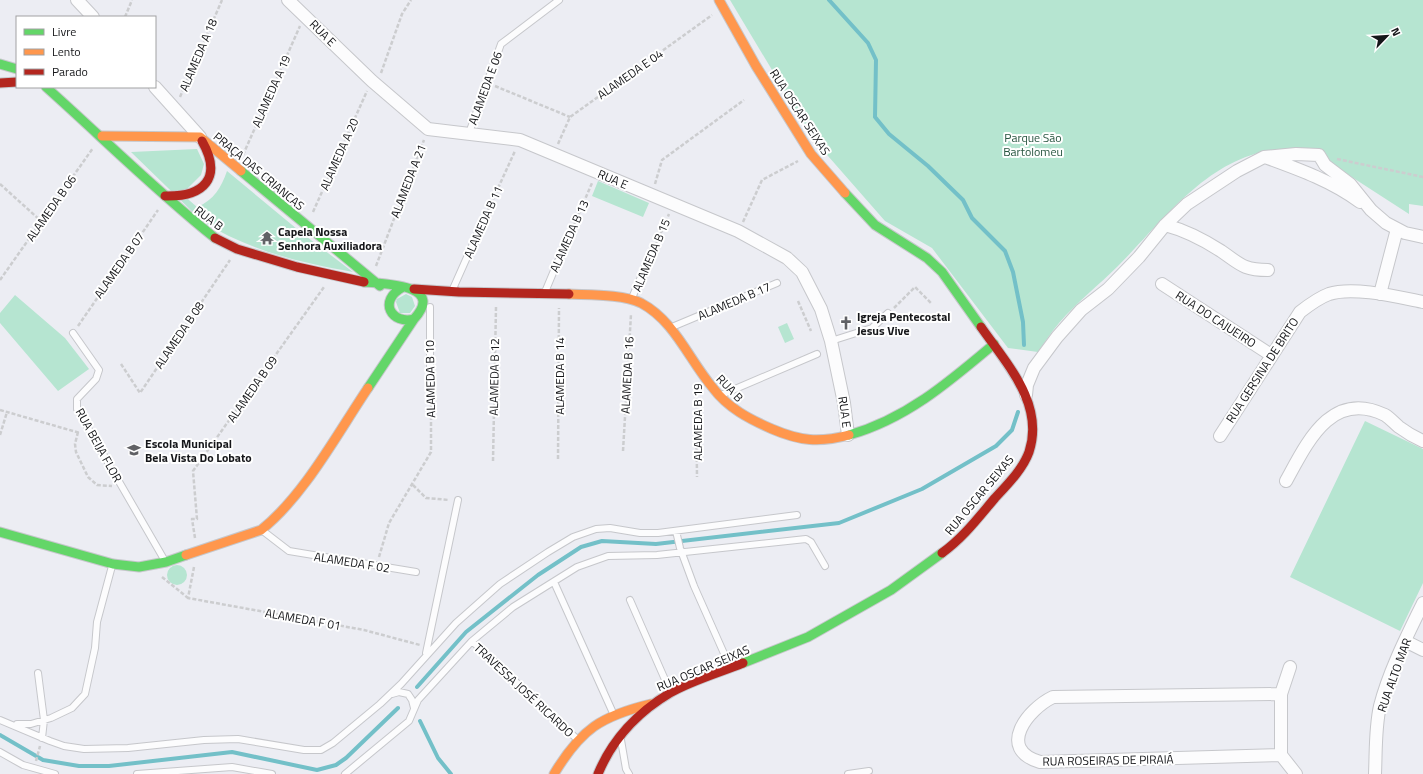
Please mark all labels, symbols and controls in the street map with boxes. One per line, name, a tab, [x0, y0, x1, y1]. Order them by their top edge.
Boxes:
street label: ALAMEDA A 18	[174, 15, 222, 94]
street label: RUA E	[305, 15, 341, 51]
legend	[16, 16, 156, 88]
north arrow	[1367, 16, 1407, 56]
text: Livre	[52, 22, 76, 41]
text: N	[1387, 25, 1405, 39]
text: Lento	[52, 42, 81, 61]
street label: ALAMEDA E 04	[593, 44, 667, 104]
street label: ALAMEDA E 06	[463, 48, 507, 127]
street label: ALAMEDA A 19	[247, 52, 296, 130]
text: Parado	[52, 62, 88, 81]
street label: RUA OSCAR SEIXAS	[765, 65, 835, 159]
street label: ALAMEDA A 20	[315, 115, 364, 193]
street label: PRAÇA DAS CRIANCAS	[209, 127, 309, 215]
park label: Parque São Bartolomeu	[1003, 128, 1063, 161]
street label: ALAMEDA A 21	[385, 141, 431, 221]
street label: RUA E	[595, 164, 632, 194]
street label: ALAMEDA B 06	[21, 171, 81, 245]
street label: ALAMEDA B 11	[459, 183, 507, 261]
street label: ALAMEDA B 13	[545, 197, 593, 275]
street label: RUA B	[190, 201, 228, 235]
street label: ALAMEDA B 15	[627, 215, 675, 294]
place label: Capela Nossa Senhora Auxiliadora	[278, 222, 382, 255]
street label: ALAMEDA B 07	[89, 228, 149, 302]
temple icon: Capela Nossa Senhora Auxiliadora	[259, 230, 275, 246]
street label: ALAMEDA B 17	[695, 277, 773, 325]
street label: RUA DO CAJUEIRO	[1172, 286, 1260, 352]
street label: ALAMEDA B 08	[149, 297, 209, 372]
place label: Igreja Pentecostal Jesus Vive	[857, 307, 951, 340]
street label: RUA GERSINA DE BRITO	[1221, 313, 1303, 426]
church icon: Igreja Pentecostal Jesus Vive	[838, 315, 854, 331]
street label: ALAMEDA B 16	[615, 335, 639, 414]
street label: ALAMEDA B 14	[550, 337, 569, 415]
street label: ALAMEDA B 12	[484, 338, 504, 416]
street label: ALAMEDA B 10	[420, 340, 440, 418]
street label: ALAMEDA B 09	[222, 352, 282, 426]
street label: RUA B	[712, 370, 748, 406]
street label: ALAMEDA B 19	[688, 383, 707, 461]
street label: RUA E	[833, 395, 857, 429]
street label: RUA BEIJA FLOR	[71, 404, 127, 486]
place label: Escola Municipal Bela Vista Do Lobato	[145, 434, 252, 467]
school or university icon: Escola Municipal Bela Vista Do Lobato	[126, 442, 142, 458]
street label: RUA OSCAR SEIXAS	[940, 451, 1018, 539]
street label: ALAMEDA F 02	[313, 547, 391, 577]
street label: ALAMEDA F 01	[264, 603, 342, 635]
street label: RUA ALTO MAR	[1372, 635, 1416, 715]
street label: TRAVESSA JOSÉ RICARDO	[470, 638, 578, 742]
street label: RUA OSCAR SEIXAS	[654, 640, 752, 696]
street label: RUA ROSEIRAS DE PIRAIÁ	[1042, 749, 1174, 771]

